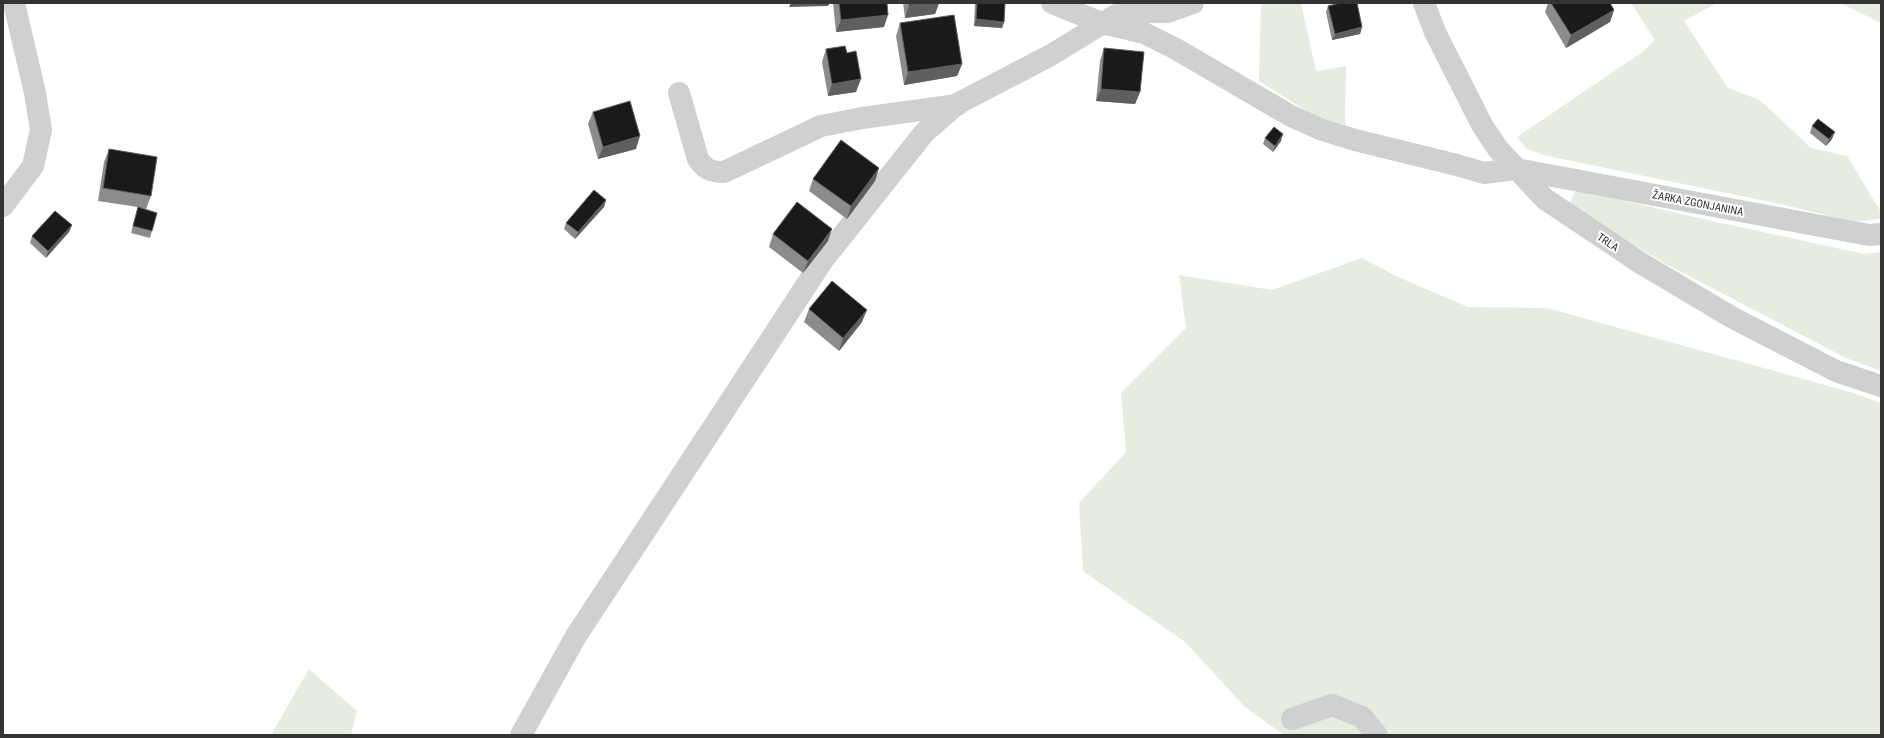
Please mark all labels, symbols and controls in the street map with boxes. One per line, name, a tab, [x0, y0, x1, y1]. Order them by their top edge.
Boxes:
street label: ŽARKA ZGONJANINA	[1651, 188, 1745, 219]
street label: TRLA	[1594, 231, 1622, 255]

